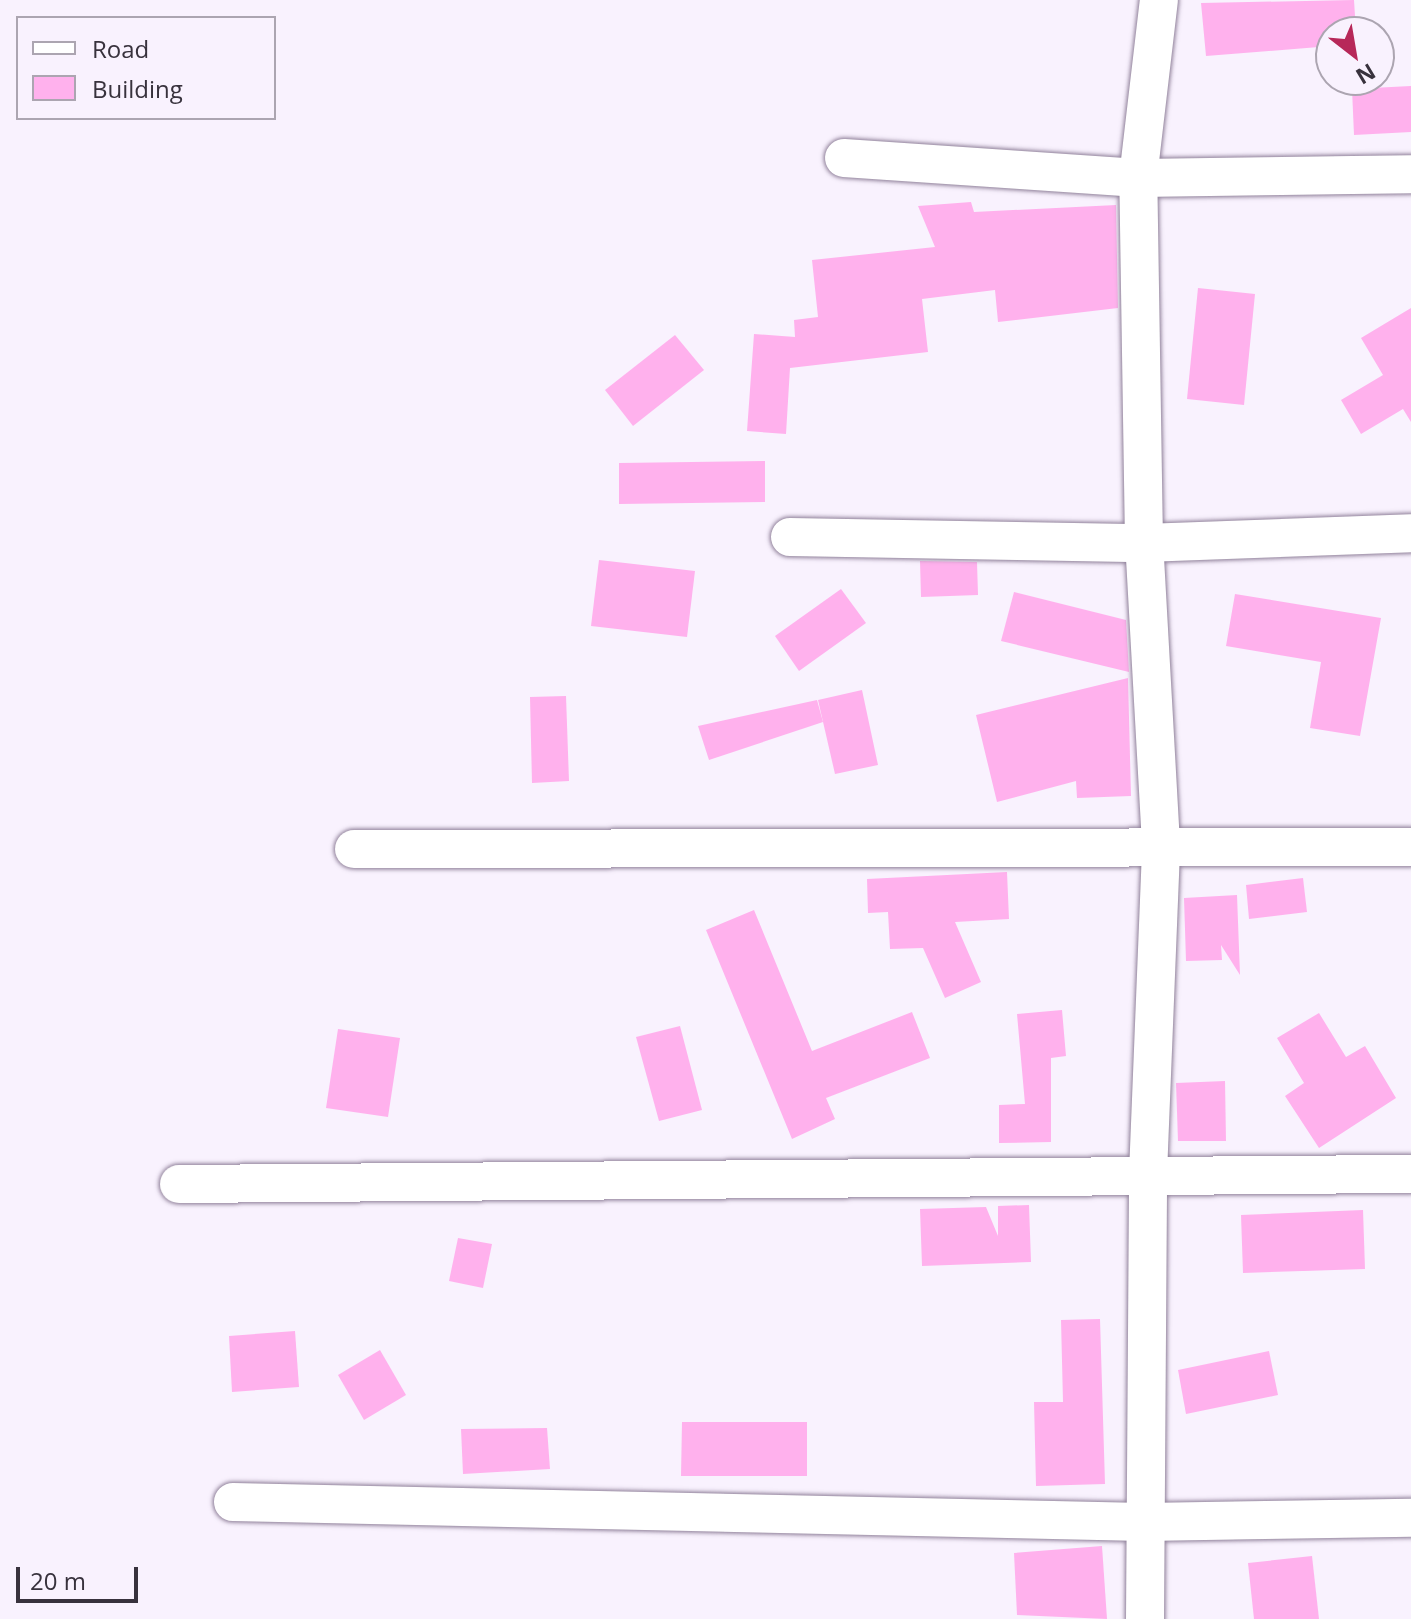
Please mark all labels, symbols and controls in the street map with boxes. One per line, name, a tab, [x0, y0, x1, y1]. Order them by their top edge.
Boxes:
legend	[16, 16, 276, 120]
north arrow	[1315, 16, 1395, 96]
text: Road	[92, 32, 149, 65]
text: N	[1351, 57, 1382, 92]
text: Building	[92, 72, 183, 105]
scale bar	[20, 1551, 142, 1601]
text: 20 m	[30, 1564, 86, 1597]

